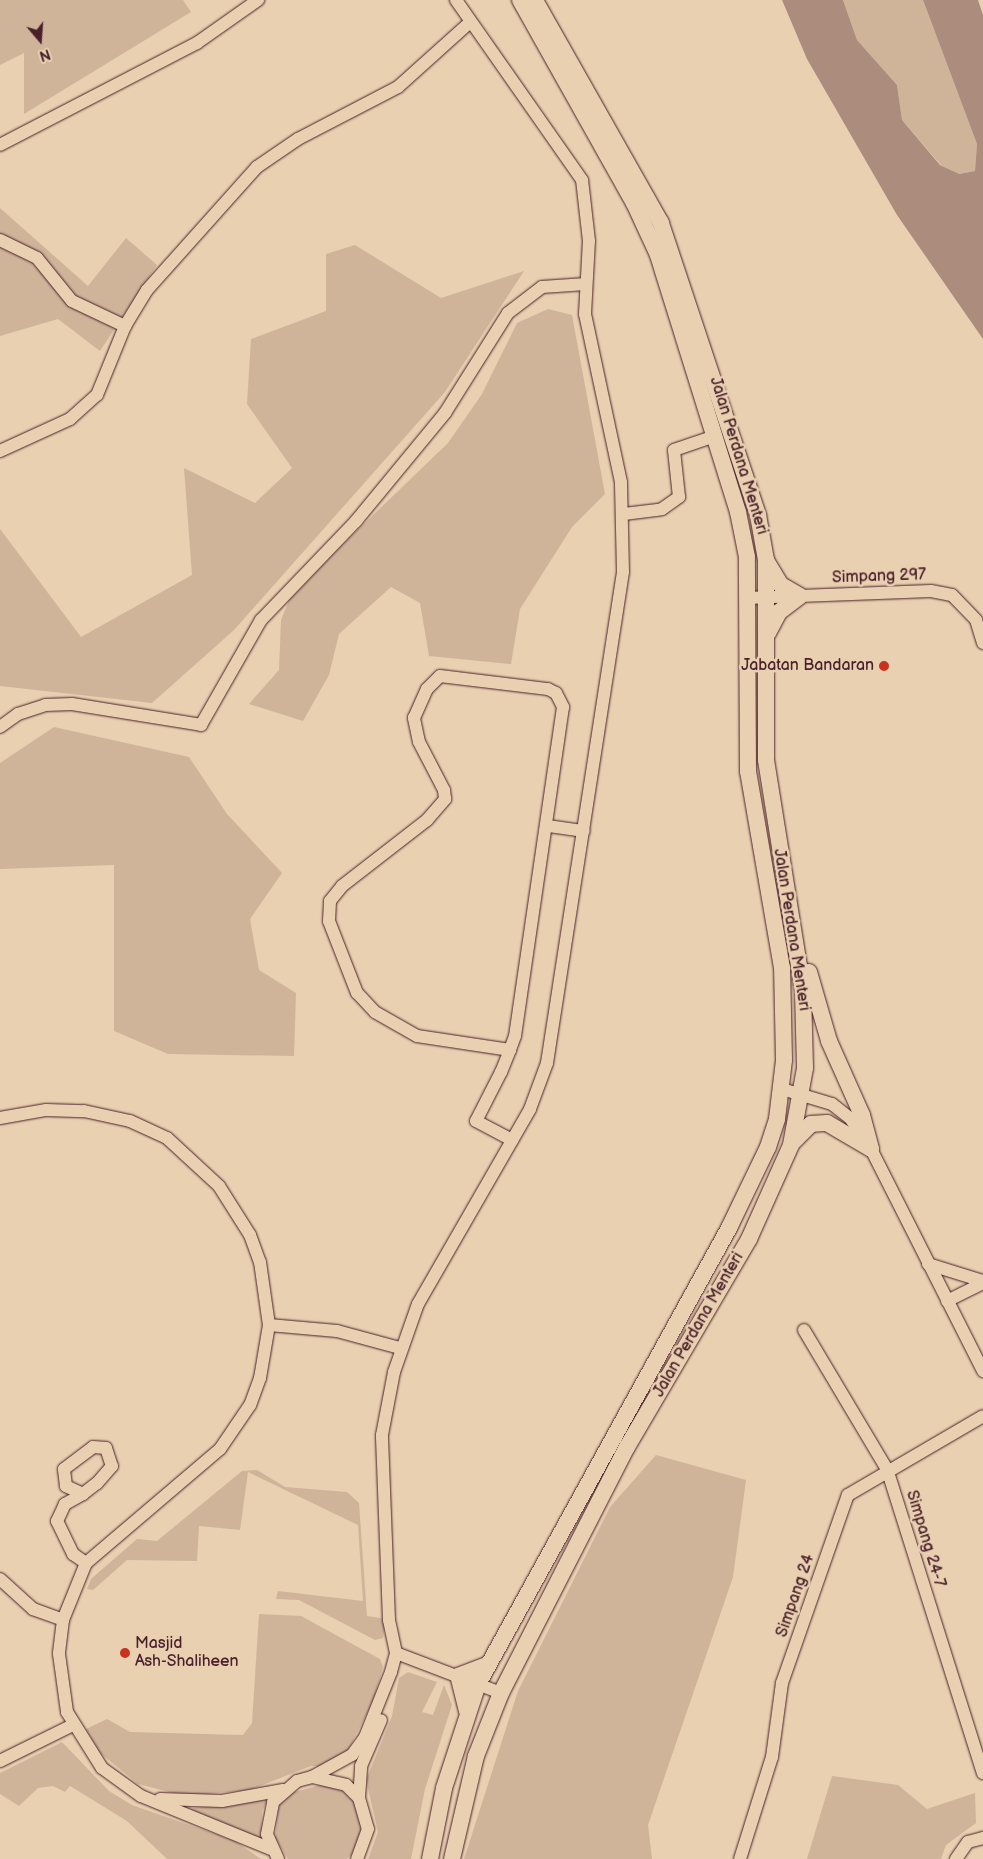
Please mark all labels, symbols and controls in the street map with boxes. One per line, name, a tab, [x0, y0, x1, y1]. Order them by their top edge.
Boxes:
north arrow	[15, 15, 65, 65]
text: N	[37, 45, 52, 64]
street label: Jalan Perdana Menteri	[705, 375, 771, 537]
street label: Simpang 297	[832, 566, 926, 588]
place label: Jabatan Bandaran	[741, 656, 874, 676]
marker: Jabatan Bandaran	[878, 660, 890, 672]
street label: Jalan Perdana Menteri	[769, 848, 813, 1012]
street label: Jalan Perdana Menteri	[650, 1249, 748, 1401]
street label: Simpang 24-7	[901, 1488, 949, 1590]
street label: Simpang 24	[773, 1552, 819, 1640]
place label: Masjid Ash-Shaliheen	[135, 1634, 239, 1672]
marker: Masjid Ash-Shaliheen	[119, 1647, 131, 1659]

